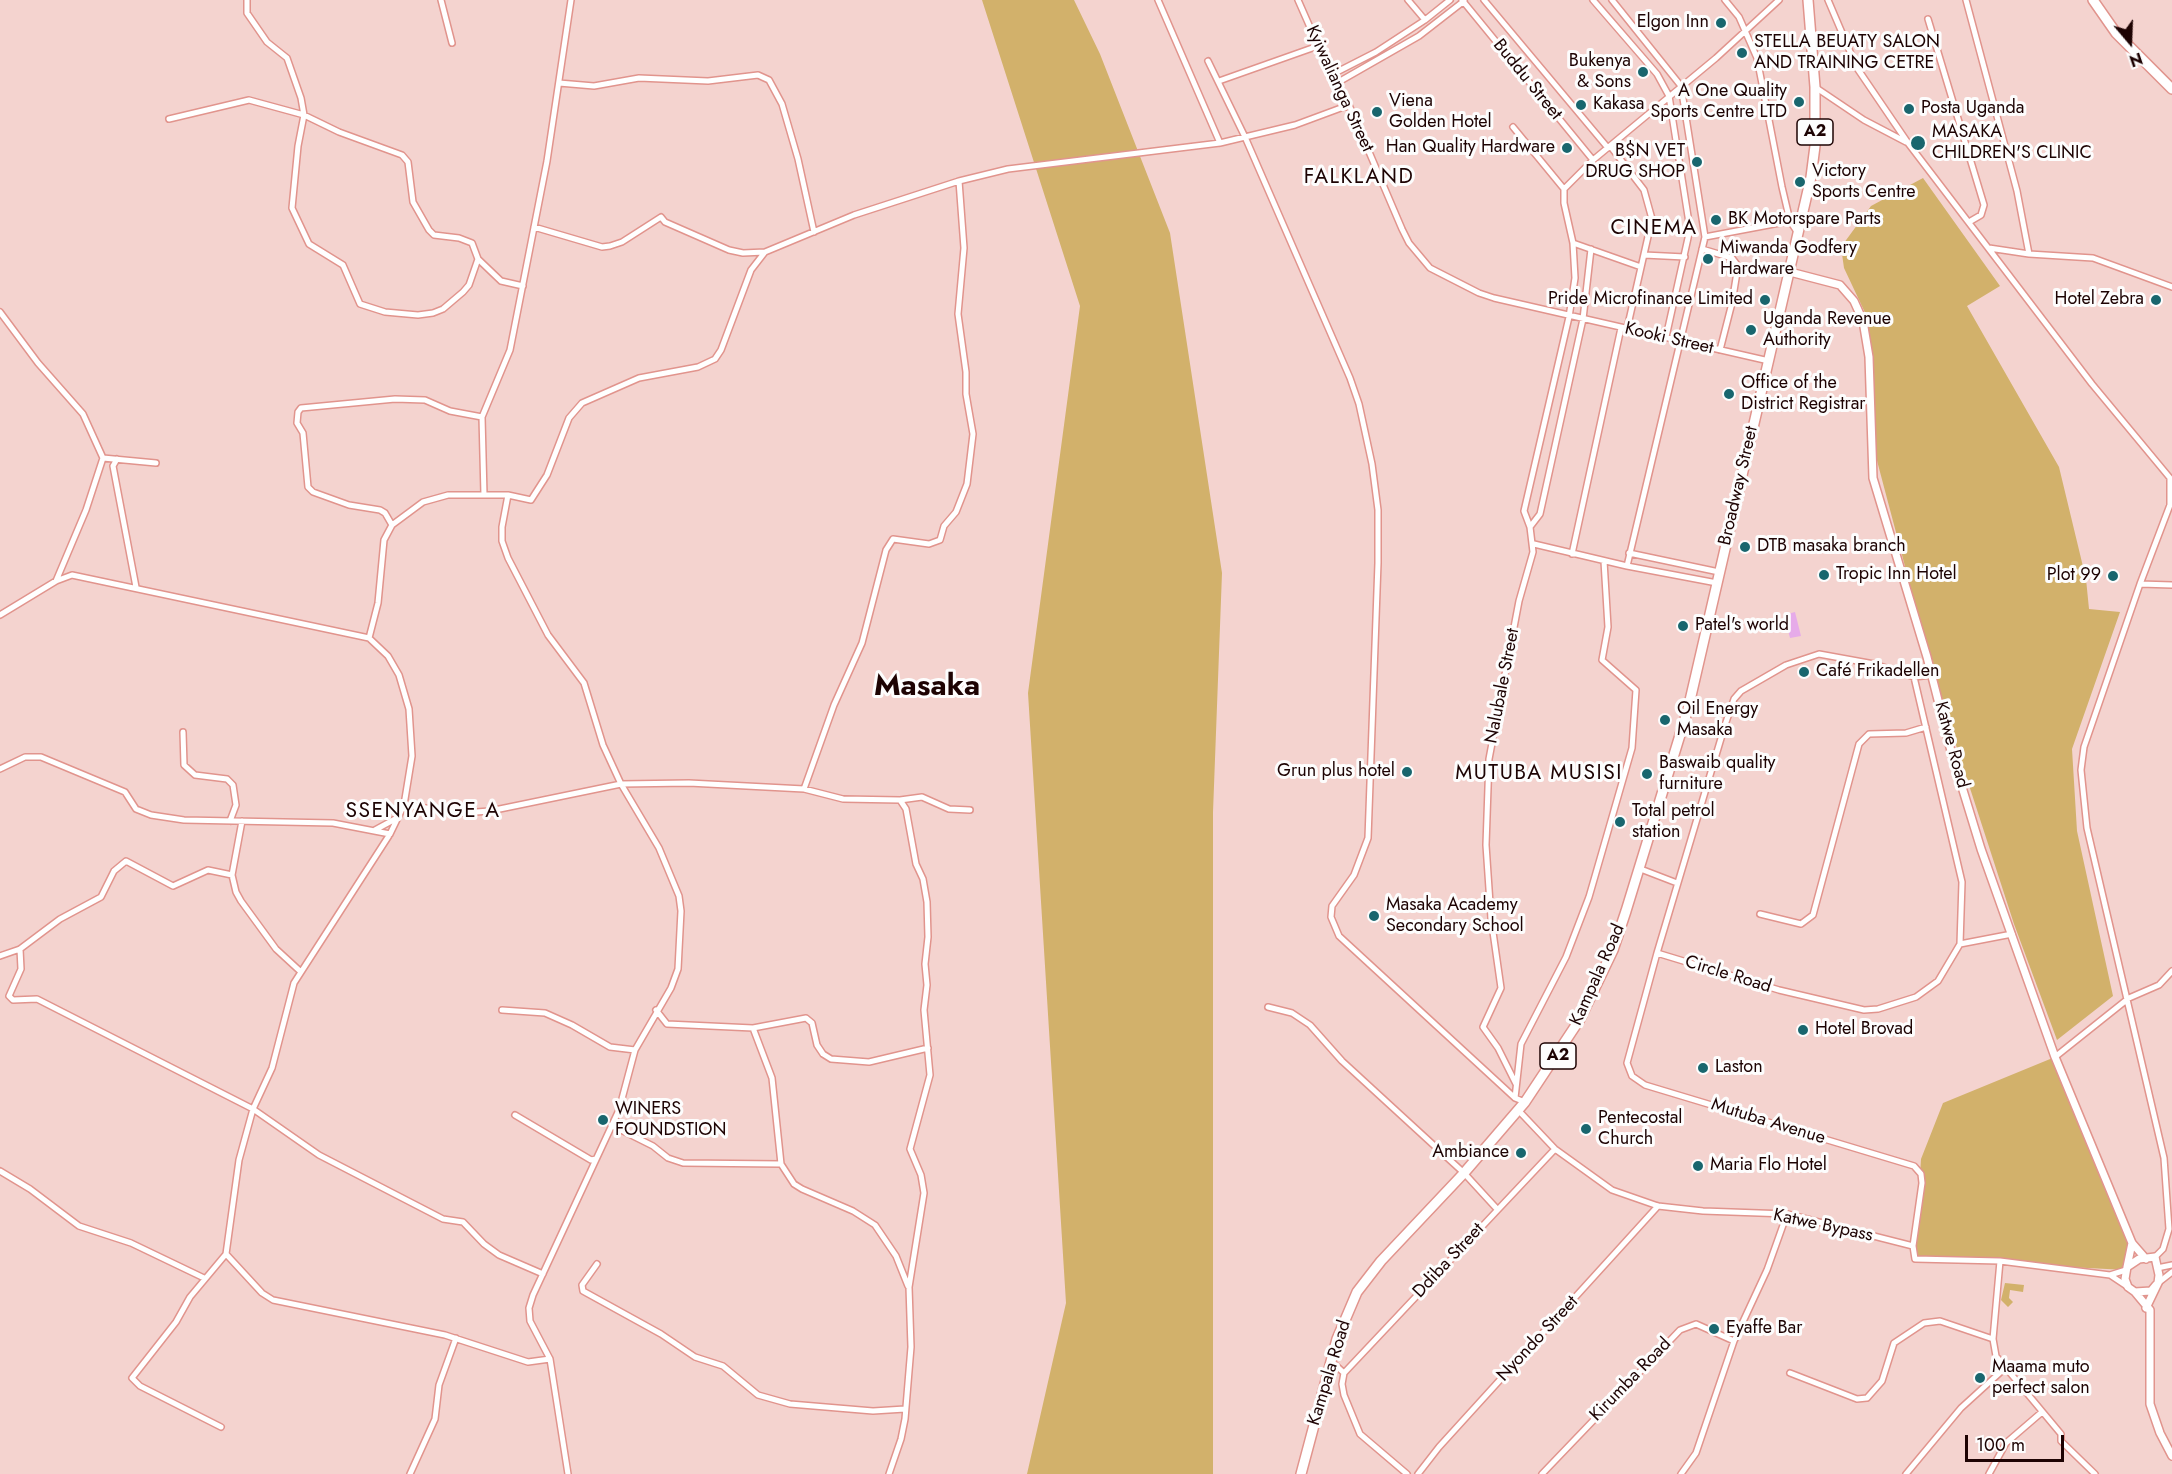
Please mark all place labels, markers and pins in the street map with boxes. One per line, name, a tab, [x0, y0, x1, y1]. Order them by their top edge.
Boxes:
place label: Elgon Inn	[1637, 12, 1709, 34]
marker: Elgon Inn	[1714, 16, 1728, 30]
place label: STELLA BEUATY SALON AND TRAINING CETRE	[1754, 32, 1940, 74]
marker: STELLA BEUATY SALON AND TRAINING CETRE	[1735, 46, 1749, 60]
place label: Bukenya & Sons	[1569, 51, 1631, 94]
marker: Bukenya & Sons	[1636, 65, 1650, 79]
place label: A One Quality Sports Centre LTD	[1651, 81, 1787, 124]
place label: Viena Golden Hotel	[1389, 91, 1492, 134]
place label: Kakasa	[1593, 94, 1644, 116]
marker: A One Quality Sports Centre LTD	[1792, 95, 1806, 109]
marker: Kakasa	[1574, 98, 1588, 112]
place label: Posta Uganda	[1921, 98, 2024, 120]
marker: Posta Uganda	[1902, 102, 1916, 116]
marker: Viena Golden Hotel	[1370, 105, 1384, 119]
place label: MASAKA CHILDREN'S CLINIC	[1932, 122, 2092, 164]
marker: MASAKA CHILDREN'S CLINIC	[1909, 134, 1927, 152]
place label: Han Quality Hardware	[1386, 137, 1555, 159]
marker: Han Quality Hardware	[1560, 141, 1574, 155]
place label: B$N VET DRUG SHOP	[1585, 141, 1685, 184]
marker: B$N VET DRUG SHOP	[1690, 155, 1704, 169]
place label: Victory Sports Centre	[1812, 161, 1916, 204]
marker: Victory Sports Centre	[1793, 175, 1807, 189]
place label: BK Motorspare Parts	[1728, 209, 1881, 231]
marker: BK Motorspare Parts	[1709, 213, 1723, 227]
place label: Miwanda Godfery Hardware	[1720, 238, 1857, 280]
marker: Miwanda Godfery Hardware	[1701, 252, 1715, 266]
place label: Pride Microfinance Limited	[1548, 289, 1753, 311]
place label: Hotel Zebra	[2055, 289, 2144, 311]
marker: Pride Microfinance Limited	[1758, 293, 1772, 307]
marker: Hotel Zebra	[2149, 293, 2163, 307]
place label: Uganda Revenue Authority	[1763, 309, 1891, 352]
marker: Uganda Revenue Authority	[1744, 323, 1758, 337]
place label: Office of the District Registrar	[1741, 373, 1866, 416]
marker: Office of the District Registrar	[1722, 387, 1736, 401]
place label: DTB masaka branch	[1757, 536, 1906, 558]
marker: DTB masaka branch	[1738, 540, 1752, 554]
place label: Tropic Inn Hotel	[1836, 564, 1957, 586]
place label: Plot 99	[2047, 565, 2101, 587]
marker: Tropic Inn Hotel	[1817, 568, 1831, 582]
marker: Plot 99	[2106, 569, 2120, 583]
place label: Patel's world	[1695, 615, 1789, 637]
marker: Patel's world	[1676, 619, 1690, 633]
place label: Café Frikadellen	[1816, 661, 1939, 683]
marker: Café Frikadellen	[1797, 665, 1811, 679]
place label: Oil Energy Masaka	[1677, 699, 1758, 742]
marker: Oil Energy Masaka	[1658, 713, 1672, 727]
place label: Baswaib quality furniture	[1659, 753, 1776, 795]
place label: Grun plus hotel	[1277, 761, 1395, 783]
marker: Grun plus hotel	[1400, 765, 1414, 779]
marker: Baswaib quality furniture	[1640, 767, 1654, 781]
place label: Total petrol station	[1632, 801, 1715, 844]
marker: Total petrol station	[1613, 815, 1627, 829]
place label: Masaka Academy Secondary School	[1386, 895, 1524, 938]
marker: Masaka Academy Secondary School	[1367, 909, 1381, 923]
place label: Hotel Brovad	[1815, 1019, 1913, 1041]
marker: Hotel Brovad	[1796, 1023, 1810, 1037]
place label: Laston	[1715, 1057, 1763, 1079]
marker: Laston	[1696, 1061, 1710, 1075]
place label: WINERS FOUNDSTION	[615, 1099, 726, 1142]
place label: Pentecostal Church	[1598, 1108, 1682, 1150]
marker: WINERS FOUNDSTION	[596, 1113, 610, 1127]
marker: Pentecostal Church	[1579, 1122, 1593, 1136]
place label: Ambiance	[1432, 1142, 1509, 1164]
marker: Ambiance	[1514, 1146, 1528, 1160]
place label: Maria Flo Hotel	[1710, 1155, 1827, 1177]
marker: Maria Flo Hotel	[1691, 1159, 1705, 1173]
place label: Eyaffe Bar	[1726, 1318, 1802, 1340]
marker: Eyaffe Bar	[1707, 1322, 1721, 1336]
place label: Maama muto perfect salon	[1992, 1357, 2090, 1400]
marker: Maama muto perfect salon	[1973, 1371, 1987, 1385]

